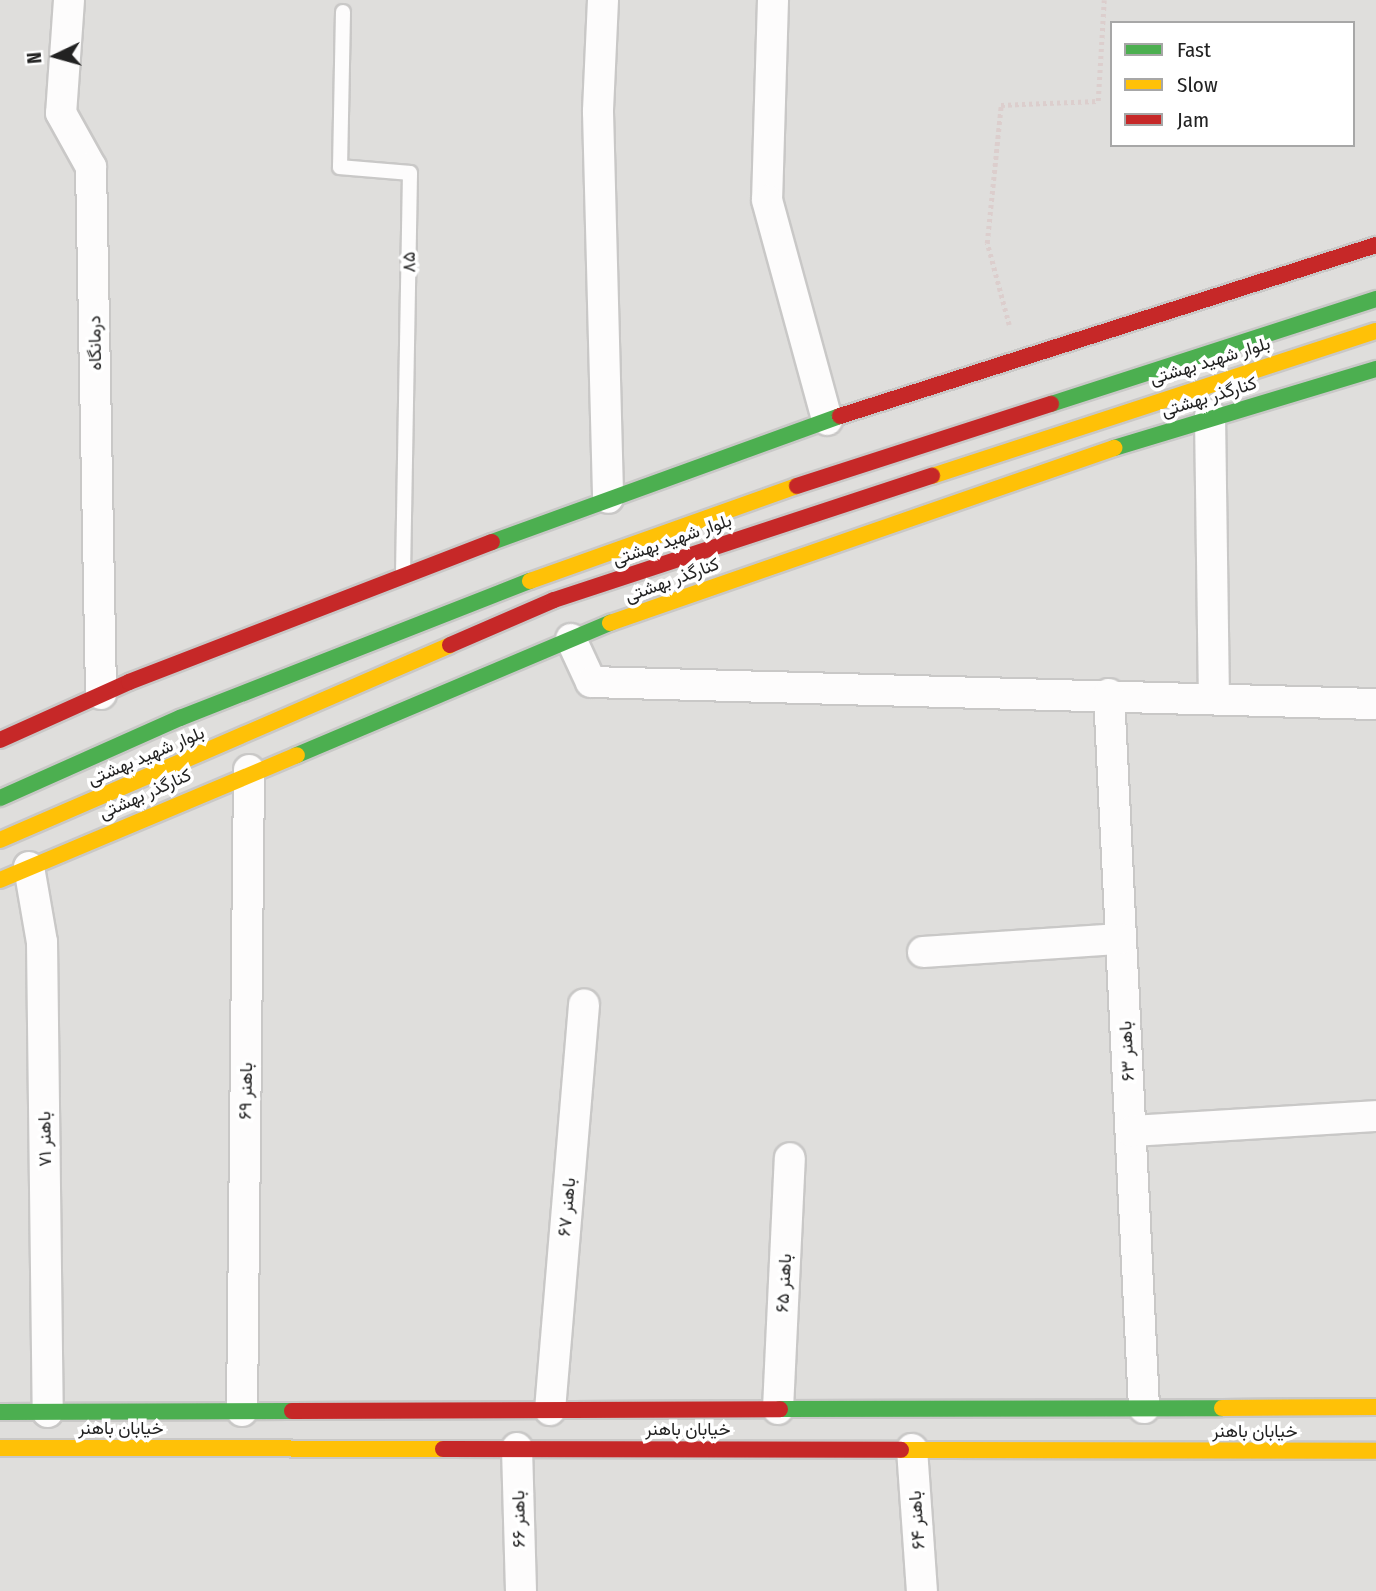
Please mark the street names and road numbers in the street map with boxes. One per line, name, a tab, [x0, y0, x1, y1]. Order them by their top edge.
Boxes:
street label: ۸۵	[398, 251, 420, 273]
street label: درمانگاه	[84, 315, 106, 371]
street label: بلوار شهید بهشتی	[1147, 332, 1273, 390]
street label: کنارگذر بهشتی	[1159, 372, 1259, 422]
street label: بلوار شهید بهشتی	[610, 509, 734, 571]
street label: کنارگذر بهشتی	[622, 553, 722, 607]
street label: بلوار شهید بهشتی	[84, 722, 208, 790]
street label: کنارگذر بهشتی	[95, 764, 195, 824]
street label: باهنر ۶۳	[1115, 1020, 1139, 1082]
street label: باهنر ۶۹	[235, 1062, 257, 1120]
street label: باهنر ۷۱	[34, 1111, 56, 1167]
street label: باهنر ۶۷	[554, 1177, 580, 1237]
street label: باهنر ۶۵	[772, 1253, 796, 1313]
street label: خیابان باهنر	[78, 1417, 164, 1439]
street label: خیابان باهنر	[645, 1418, 731, 1440]
street label: خیابان باهنر	[1212, 1420, 1298, 1442]
street label: باهنر ۶۶	[508, 1490, 530, 1548]
street label: باهنر ۶۴	[904, 1490, 930, 1550]

